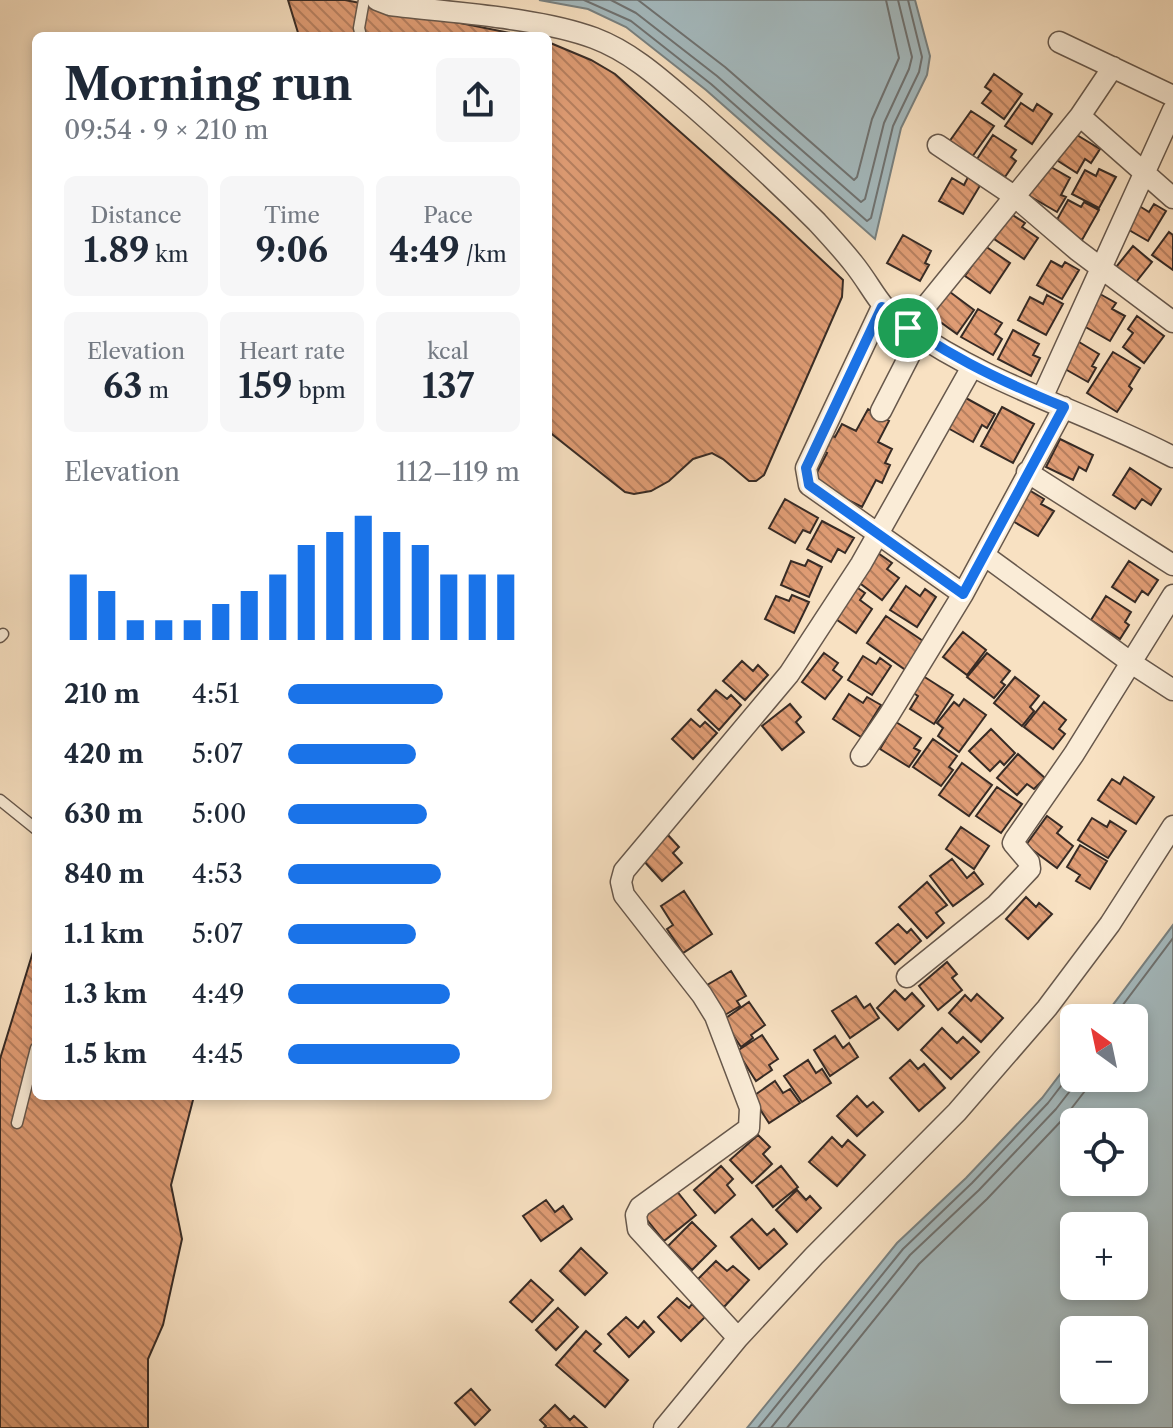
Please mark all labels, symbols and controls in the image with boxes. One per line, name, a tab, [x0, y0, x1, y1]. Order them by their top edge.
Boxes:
text: Morning run	[64, 57, 353, 111]
button: share	[436, 58, 520, 142]
text: 09:54 · 9 × 210 m	[64, 114, 269, 146]
text: Distance	[90, 202, 182, 229]
text: Time	[264, 202, 320, 229]
text: Pace	[423, 202, 473, 229]
text: 1.89	[84, 229, 149, 271]
text: 9:06	[256, 229, 328, 271]
text: 4:49	[389, 229, 460, 271]
text: km	[149, 241, 189, 268]
text: /km	[460, 241, 507, 268]
pin	[874, 294, 942, 362]
icon: arrive	[886, 306, 930, 350]
text: Elevation	[87, 338, 185, 365]
text: Heart rate	[239, 338, 345, 365]
text: kcal	[427, 338, 469, 365]
text: 63	[103, 365, 143, 407]
text: 159	[238, 365, 293, 407]
text: 137	[422, 365, 474, 407]
text: m	[143, 377, 169, 404]
text: bpm	[293, 377, 346, 404]
text: Elevation	[64, 456, 180, 488]
text: 112–119 m	[396, 456, 520, 488]
text: 210 m	[64, 678, 140, 710]
text: 4:51	[192, 678, 239, 710]
text: 420 m	[64, 738, 144, 770]
text: 5:07	[192, 738, 243, 770]
text: 630 m	[64, 798, 143, 830]
text: 5:00	[192, 798, 246, 830]
text: 840 m	[64, 858, 144, 890]
text: 4:53	[192, 858, 243, 890]
text: 1.1 km	[64, 918, 144, 950]
text: 5:07	[192, 918, 243, 950]
text: 1.3 km	[64, 978, 147, 1010]
text: 4:49	[192, 978, 245, 1010]
north arrow	[1060, 1004, 1148, 1092]
map controls	[1060, 1004, 1148, 1404]
text: 1.5 km	[64, 1038, 147, 1070]
text: 4:45	[192, 1038, 243, 1070]
button: locate	[1060, 1108, 1148, 1196]
button: +	[1060, 1212, 1148, 1300]
button: −	[1060, 1316, 1148, 1404]

